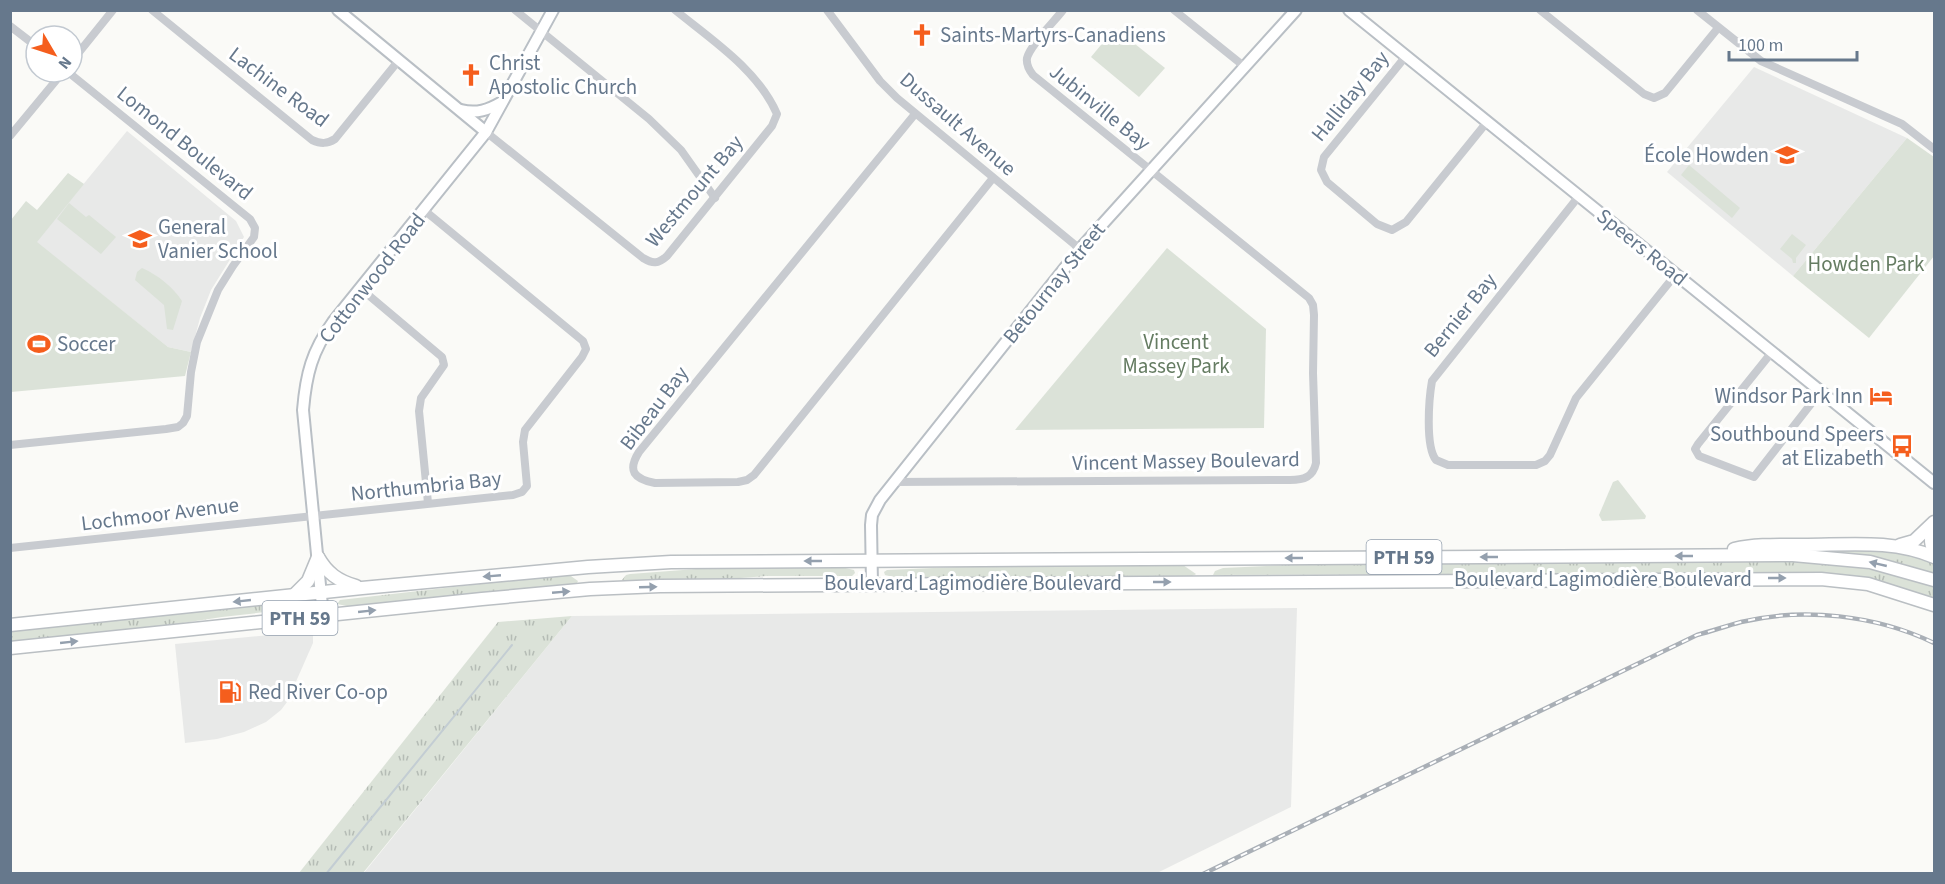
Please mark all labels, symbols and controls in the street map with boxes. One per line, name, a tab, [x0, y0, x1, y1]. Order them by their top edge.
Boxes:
place label: Saints-Martyrs-Canadiens	[940, 20, 1166, 50]
church icon: Saints-Martyrs-Canadiens	[909, 22, 935, 48]
north arrow	[24, 24, 84, 84]
scale bar	[1729, 24, 1856, 62]
text: 100 m	[1738, 33, 1783, 58]
street label: Lachine Road	[223, 39, 335, 135]
street label: Halliday Bay	[1304, 44, 1396, 148]
place label: Christ Apostolic Church	[489, 48, 637, 102]
text: N	[53, 52, 77, 74]
street label: Jubinville Bay	[1043, 57, 1157, 157]
church icon: Christ Apostolic Church	[458, 62, 484, 88]
street label: Dussault Avenue	[893, 65, 1023, 183]
street label: Lomond Boulevard	[111, 79, 259, 207]
street label: Westmount Bay	[638, 128, 750, 254]
place label: École Howden	[1644, 140, 1769, 170]
school or university icon: École Howden	[1774, 142, 1800, 168]
street label: Speers Road	[1590, 201, 1694, 293]
street label: Cottonwood Road	[312, 206, 432, 350]
place label: General Vanier School	[158, 212, 278, 266]
street label: Betournay Street	[996, 216, 1112, 350]
school or university icon: General Vanier School	[127, 226, 153, 252]
park label: Howden Park	[1807, 249, 1925, 279]
street label: Bernier Bay	[1416, 266, 1504, 364]
park label: Vincent Massey Park	[1122, 327, 1230, 381]
place label: Soccer	[57, 329, 116, 359]
sports icon: Soccer	[26, 331, 52, 357]
street label: Bibeau Bay	[612, 360, 696, 456]
place label: Windsor Park Inn	[1715, 381, 1863, 411]
hotel icon: Windsor Park Inn	[1868, 383, 1894, 409]
place label: Southbound Speers at Elizabeth	[1710, 419, 1884, 473]
bus stop icon: Southbound Speers at Elizabeth	[1889, 433, 1915, 459]
street label: Vincent Massey Boulevard	[1072, 444, 1300, 478]
street label: Northumbria Bay	[349, 463, 503, 509]
street label: Lochmoor Avenue	[79, 489, 241, 539]
road number: PTH 59	[1366, 540, 1442, 574]
one-way arrow	[1675, 551, 1694, 560]
one-way arrow	[1480, 552, 1499, 562]
one-way arrow	[1285, 553, 1304, 563]
one-way arrow	[803, 556, 822, 566]
one-way arrow	[1869, 558, 1888, 568]
street label: Boulevard Lagimodière Boulevard	[1454, 564, 1752, 594]
street label: Boulevard Lagimodière Boulevard	[824, 568, 1122, 598]
one-way arrow	[483, 571, 502, 581]
one-way arrow	[1767, 573, 1786, 583]
one-way arrow	[1152, 577, 1171, 587]
one-way arrow	[639, 582, 658, 592]
one-way arrow	[552, 587, 571, 597]
one-way arrow	[232, 596, 251, 606]
road number: PTH 59	[262, 601, 338, 635]
one-way arrow	[358, 606, 377, 616]
one-way arrow	[59, 637, 78, 647]
place label: Red River Co-op	[248, 677, 388, 707]
fuel station icon: Red River Co-op	[217, 679, 243, 705]

